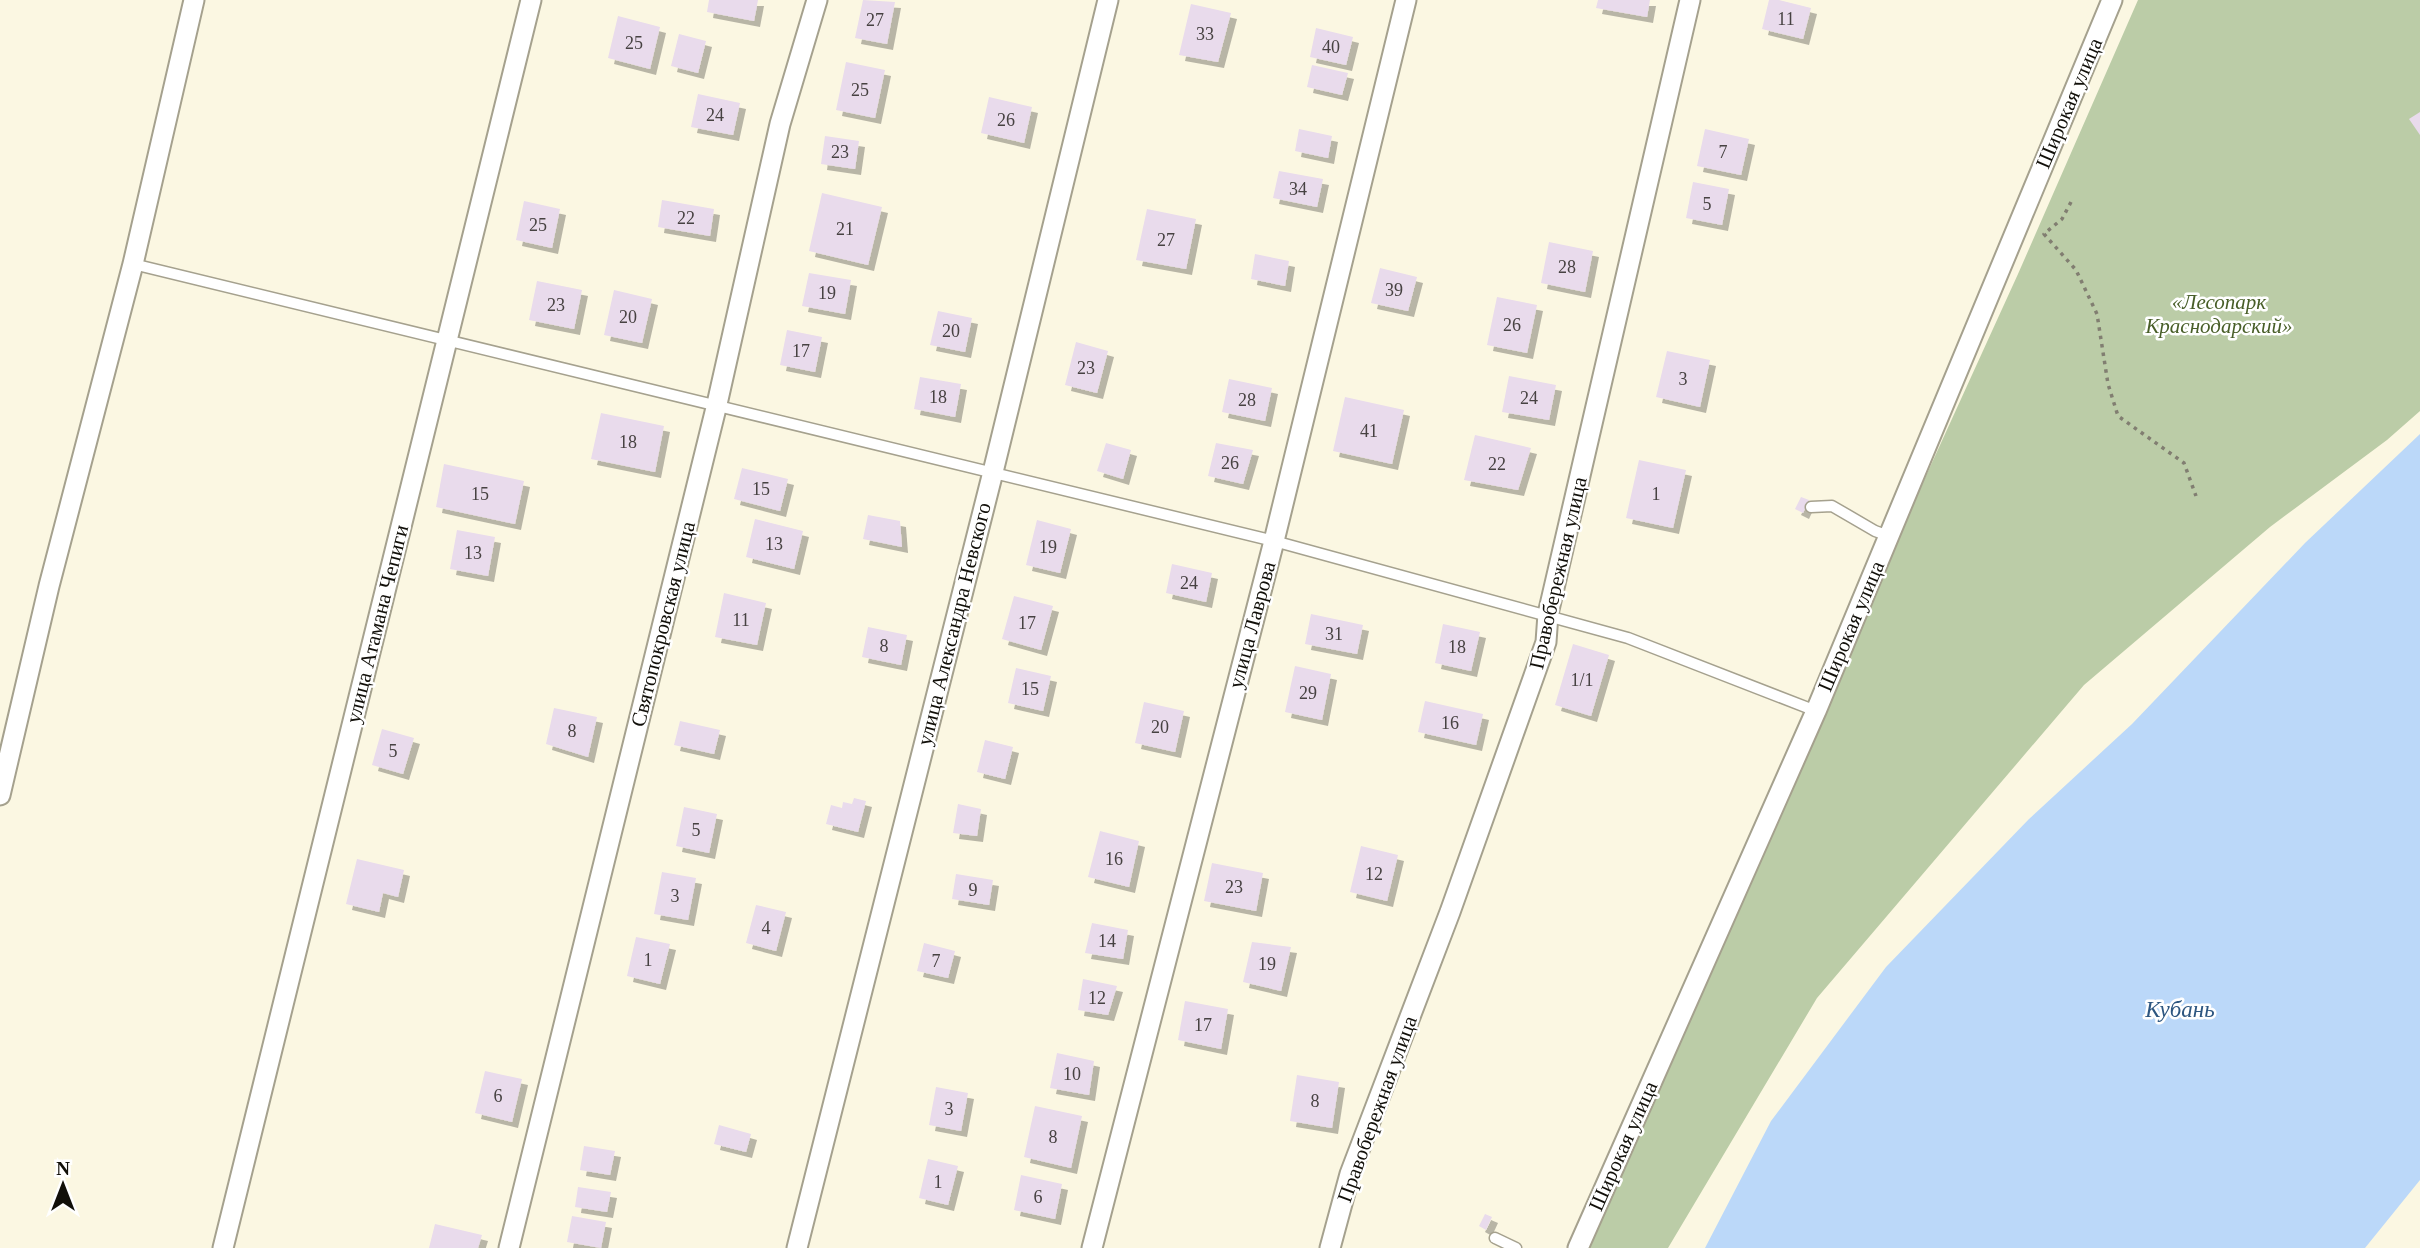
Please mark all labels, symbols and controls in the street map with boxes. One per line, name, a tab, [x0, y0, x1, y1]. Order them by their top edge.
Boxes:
house number: 11	[1777, 9, 1795, 29]
house number: 27	[866, 10, 884, 30]
house number: 33	[1196, 24, 1214, 44]
house number: 25	[625, 33, 643, 53]
street label: Широкая улица	[2031, 34, 2108, 172]
house number: 40	[1322, 37, 1340, 57]
house number: 25	[851, 80, 869, 100]
house number: 24	[706, 105, 724, 125]
house number: 26	[997, 110, 1015, 130]
house number: 23	[831, 142, 849, 162]
house number: 7	[1719, 142, 1728, 162]
house number: 34	[1289, 179, 1307, 199]
house number: 5	[1703, 194, 1712, 214]
house number: 22	[677, 208, 695, 228]
house number: 25	[529, 215, 547, 235]
house number: 21	[836, 219, 854, 239]
house number: 27	[1157, 230, 1175, 250]
house number: 28	[1558, 257, 1576, 277]
house number: 39	[1385, 280, 1403, 300]
house number: 19	[818, 283, 836, 303]
park label: «Лесопарк Краснодарский»	[2144, 290, 2293, 338]
house number: 23	[547, 295, 565, 315]
house number: 20	[619, 307, 637, 327]
house number: 26	[1503, 315, 1521, 335]
house number: 20	[942, 321, 960, 341]
house number: 17	[792, 341, 810, 361]
house number: 23	[1077, 358, 1095, 378]
house number: 3	[1679, 369, 1688, 389]
house number: 18	[929, 387, 947, 407]
house number: 24	[1520, 388, 1538, 408]
house number: 28	[1238, 390, 1256, 410]
house number: 41	[1360, 421, 1378, 441]
house number: 18	[619, 432, 637, 452]
house number: 26	[1221, 453, 1239, 473]
house number: 22	[1488, 454, 1506, 474]
street label: Правобережная улица	[1524, 474, 1592, 671]
house number: 15	[752, 479, 770, 499]
house number: 15	[471, 484, 489, 504]
house number: 1	[1652, 484, 1661, 504]
street label: улица Александра Невского	[912, 500, 996, 748]
street label: Святопокровская улица	[626, 518, 700, 729]
street label: улица Атамана Чепиги	[341, 522, 413, 726]
house number: 13	[765, 534, 783, 554]
house number: 19	[1039, 537, 1057, 557]
house number: 13	[464, 543, 482, 563]
street label: Широкая улица	[1813, 557, 1890, 695]
street label: улица Лаврова	[1224, 558, 1281, 691]
house number: 24	[1180, 573, 1198, 593]
house number: 11	[732, 610, 750, 630]
house number: 17	[1018, 613, 1036, 633]
house number: 31	[1325, 624, 1343, 644]
house number: 8	[880, 636, 889, 656]
house number: 18	[1448, 637, 1466, 657]
house number: 1/1	[1570, 670, 1594, 690]
house number: 15	[1021, 679, 1039, 699]
house number: 29	[1299, 683, 1317, 703]
house number: 16	[1441, 713, 1459, 733]
house number: 20	[1151, 717, 1169, 737]
house number: 8	[568, 721, 577, 741]
house number: 5	[389, 741, 398, 761]
house number: 5	[692, 820, 701, 840]
house number: 16	[1105, 849, 1123, 869]
house number: 12	[1365, 864, 1383, 884]
house number: 23	[1225, 877, 1243, 897]
house number: 9	[969, 880, 978, 900]
house number: 3	[671, 886, 680, 906]
house number: 4	[762, 918, 771, 938]
house number: 14	[1098, 931, 1116, 951]
house number: 1	[644, 950, 653, 970]
house number: 7	[932, 951, 941, 971]
house number: 19	[1258, 954, 1276, 974]
house number: 12	[1088, 988, 1106, 1008]
water label: Кубань	[2144, 997, 2215, 1022]
street label: Правобережная улица	[1332, 1012, 1422, 1205]
house number: 17	[1194, 1015, 1212, 1035]
house number: 10	[1063, 1064, 1081, 1084]
street label: Широкая улица	[1584, 1077, 1663, 1215]
house number: 6	[494, 1086, 503, 1106]
house number: 8	[1311, 1091, 1320, 1111]
house number: 3	[945, 1099, 954, 1119]
house number: 8	[1049, 1127, 1058, 1147]
north arrow	[28, 1150, 98, 1220]
text: N	[56, 1158, 70, 1179]
house number: 1	[934, 1172, 943, 1192]
house number: 6	[1034, 1187, 1043, 1207]

